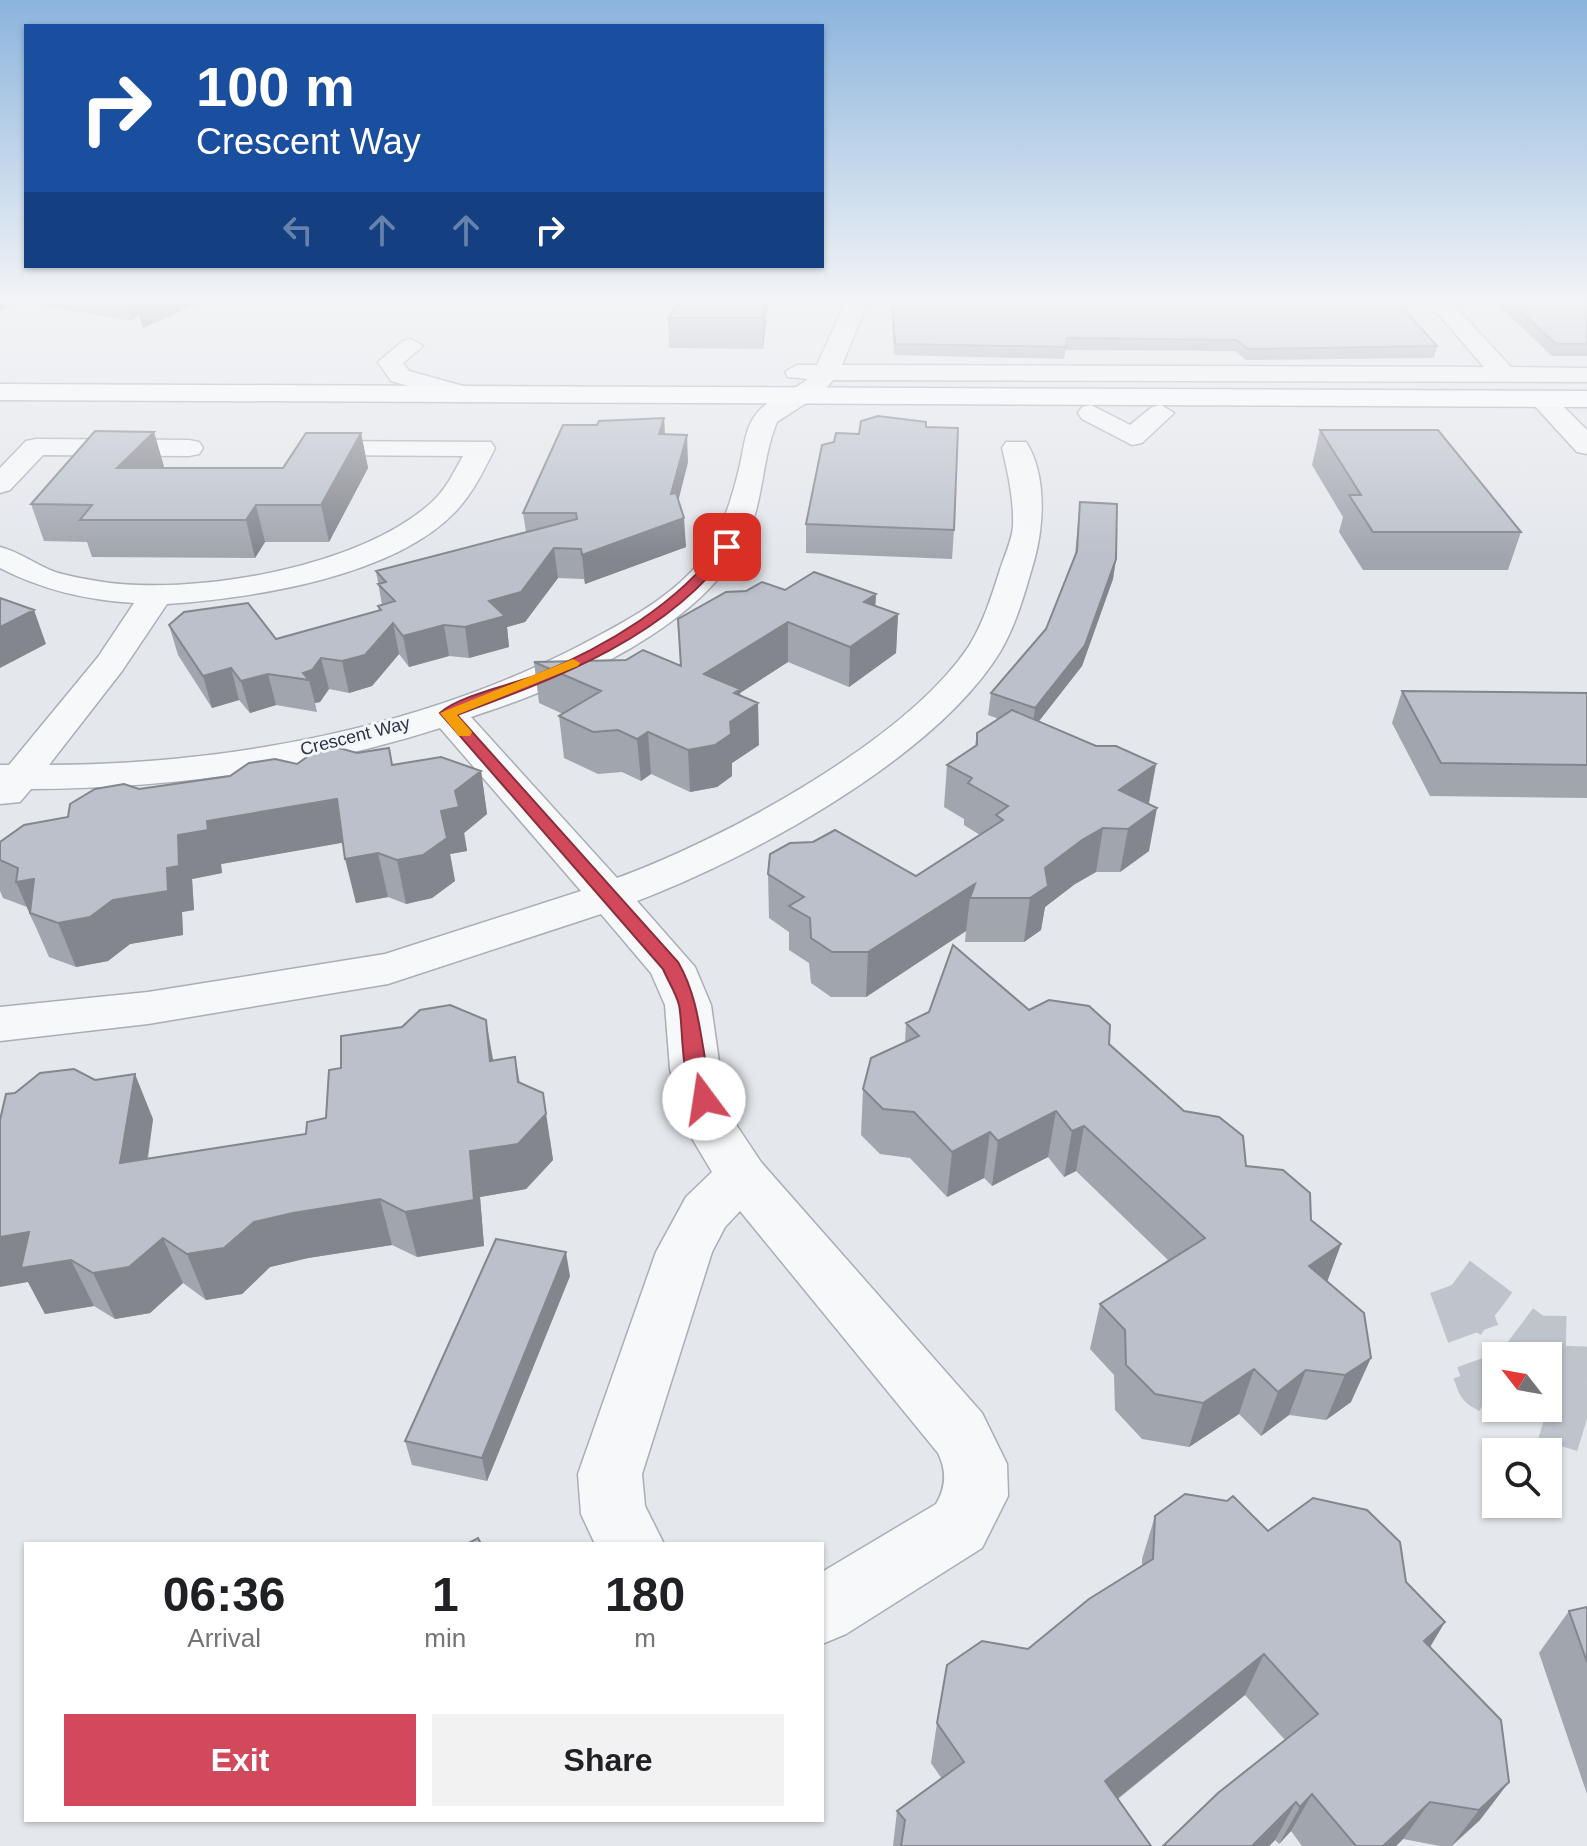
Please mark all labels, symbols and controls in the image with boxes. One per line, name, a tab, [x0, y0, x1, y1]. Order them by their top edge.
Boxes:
text: 100 m	[196, 55, 355, 118]
icon: right	[64, 56, 168, 160]
text: Crescent Way	[196, 121, 421, 162]
icon: left	[276, 208, 320, 252]
icon: ahead	[360, 208, 404, 252]
icon: ahead	[444, 208, 488, 252]
icon: right	[528, 208, 572, 252]
pin	[693, 513, 761, 581]
icon: arrive	[705, 525, 749, 569]
street label: Crescent Way	[298, 713, 412, 759]
position arrow	[662, 1057, 746, 1141]
north arrow	[1482, 1342, 1562, 1422]
map controls	[1482, 1342, 1562, 1518]
button: search	[1482, 1438, 1562, 1518]
text: 06:36	[163, 1568, 286, 1621]
text: 1	[432, 1568, 459, 1621]
text: 180	[605, 1568, 685, 1621]
text: Arrival	[187, 1623, 261, 1653]
text: min	[424, 1623, 466, 1653]
text: m	[634, 1623, 656, 1653]
button: Exit	[64, 1714, 416, 1806]
button: Share	[432, 1714, 784, 1806]

